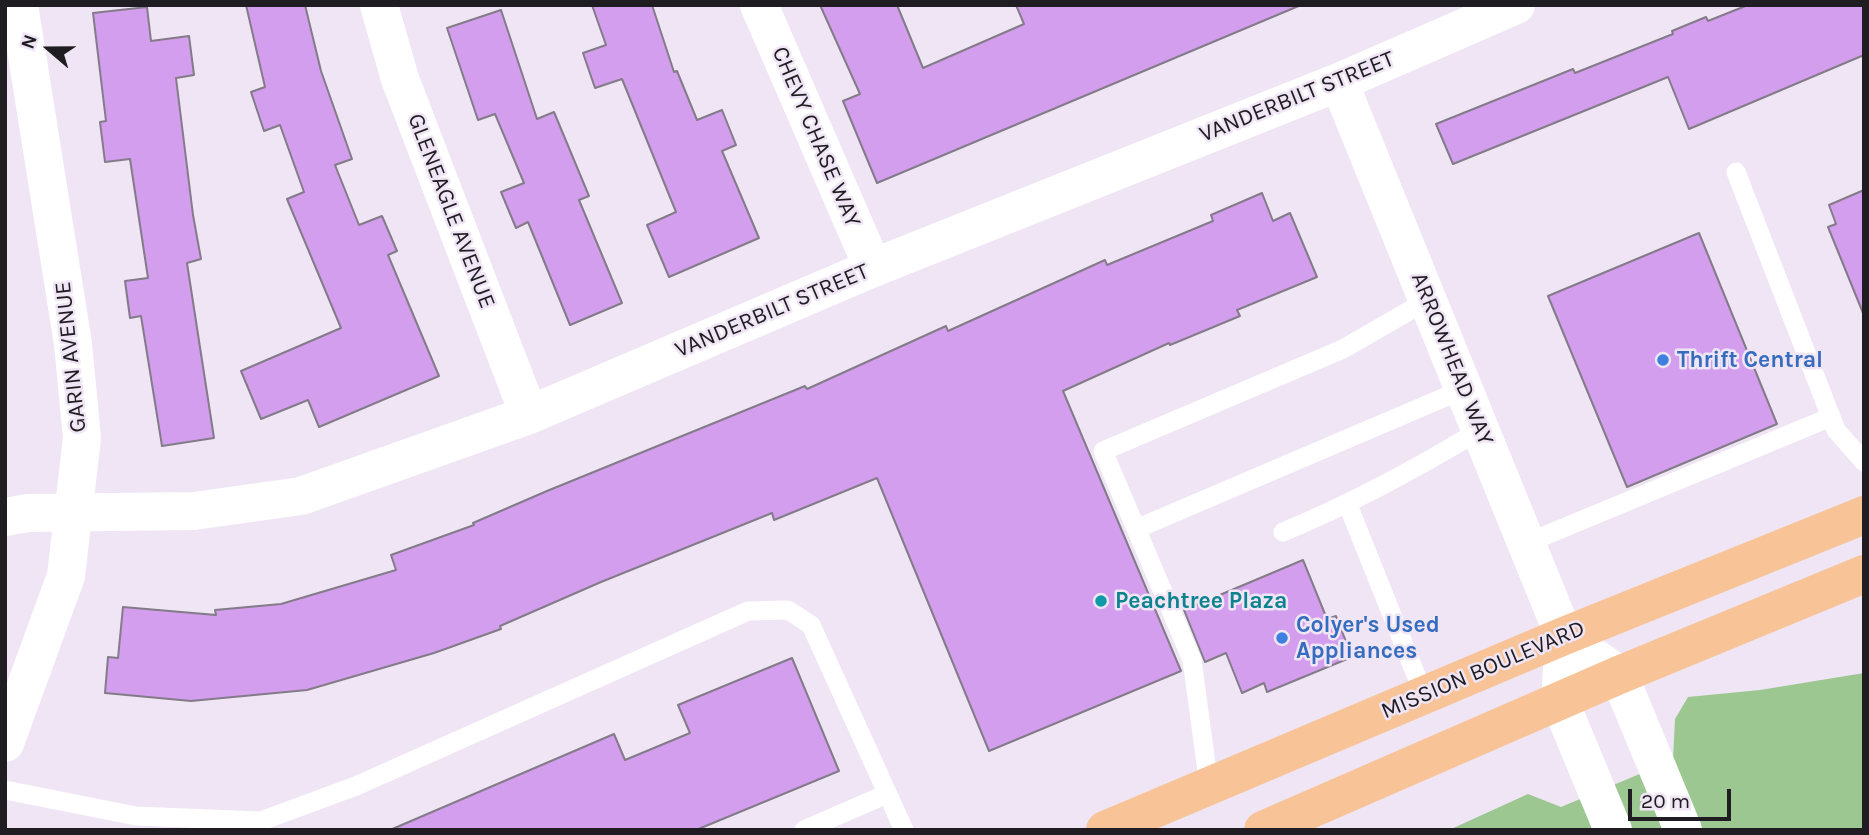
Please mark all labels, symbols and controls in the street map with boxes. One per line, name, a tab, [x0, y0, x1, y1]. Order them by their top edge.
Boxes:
north arrow	[14, 14, 84, 84]
text: N	[17, 32, 42, 52]
street label: CHEVY CHASE WAY	[766, 43, 866, 231]
street label: VANDERBILT STREET	[1196, 45, 1398, 149]
street label: GLENEAGLE AVENUE	[401, 110, 501, 312]
street label: VANDERBILT STREET	[671, 258, 873, 364]
street label: ARROWHEAD WAY	[1405, 269, 1499, 449]
street label: GARIN AVENUE	[49, 280, 93, 434]
place label: Thrift Central	[1677, 346, 1823, 374]
marker: Thrift Central	[1655, 352, 1671, 368]
place label: Peachtree Plaza	[1115, 587, 1287, 615]
marker: Peachtree Plaza	[1093, 593, 1109, 609]
place label: Colyer's Used Appliances	[1296, 611, 1440, 665]
street label: MISSION BOULEVARD	[1377, 615, 1589, 725]
marker: Colyer's Used Appliances	[1274, 630, 1290, 646]
scale bar	[1631, 776, 1734, 820]
text: 20 m	[1641, 789, 1690, 813]

